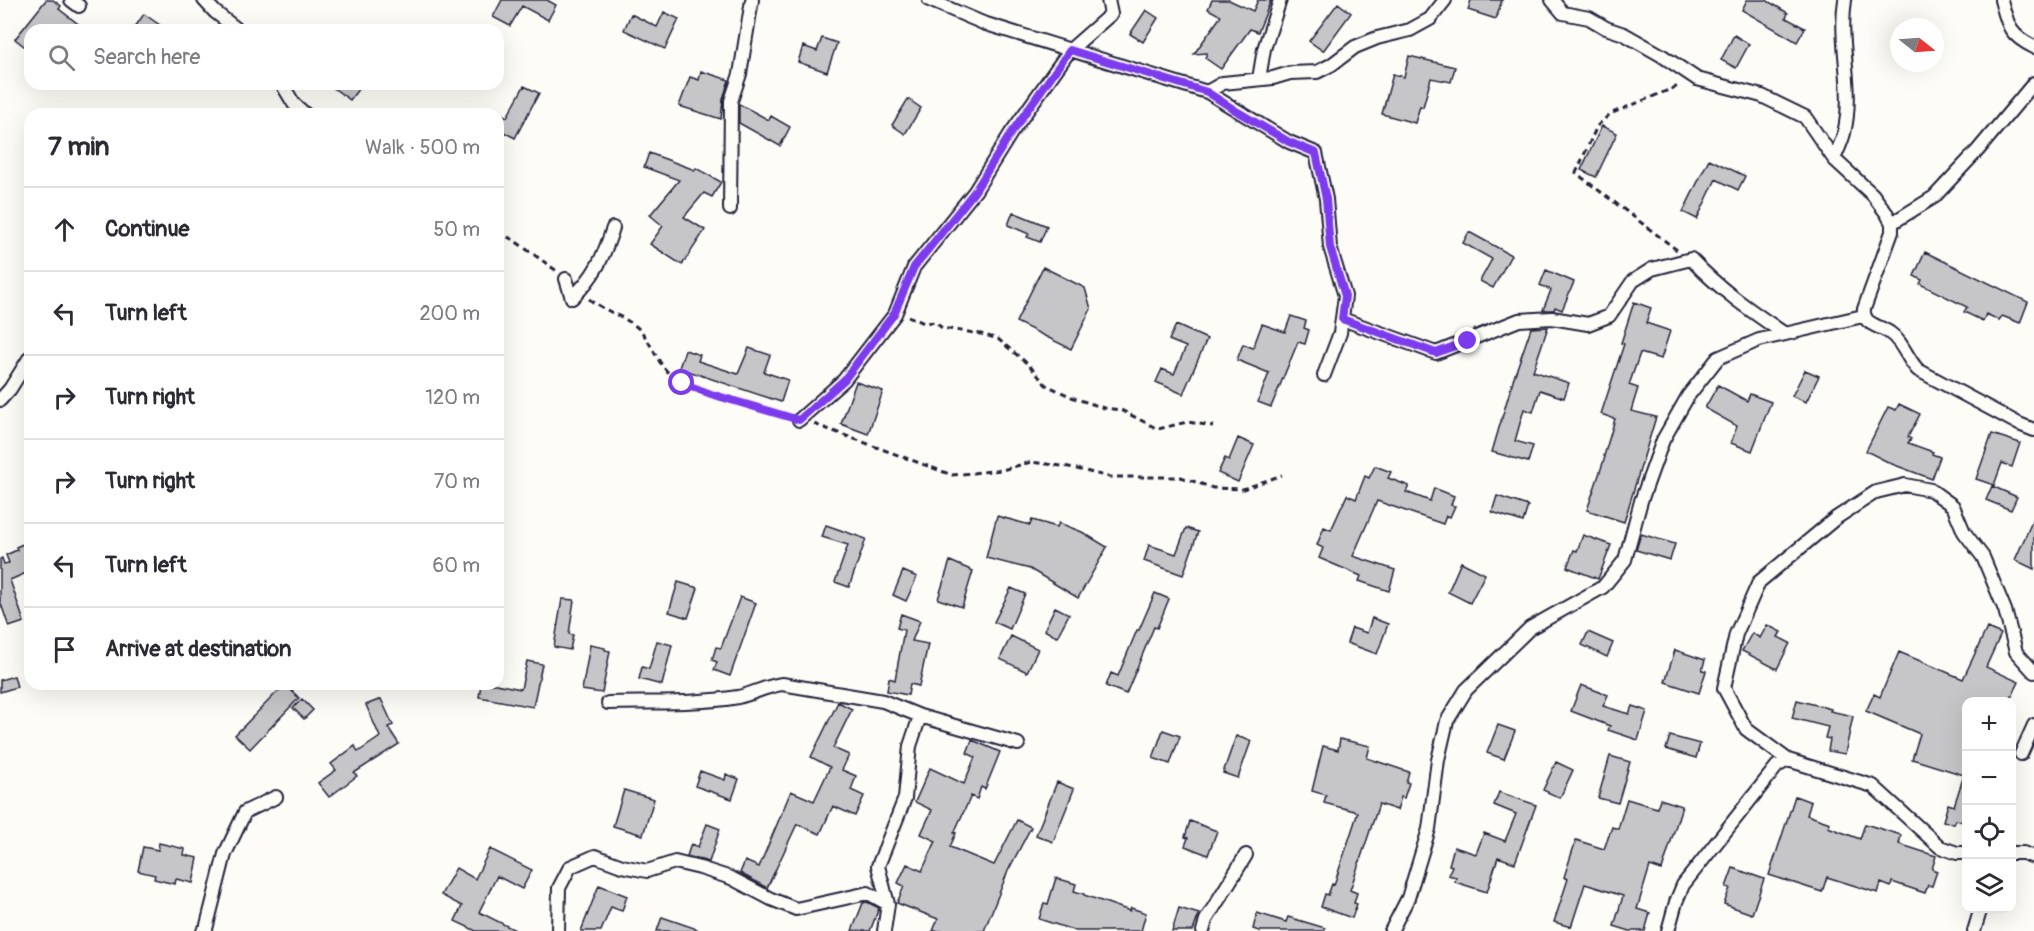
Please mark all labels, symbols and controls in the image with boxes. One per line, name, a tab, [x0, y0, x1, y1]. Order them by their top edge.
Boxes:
north arrow	[1890, 18, 1944, 72]
search box	[24, 24, 504, 90]
icon: search	[45, 41, 78, 74]
text: Search here	[93, 43, 200, 71]
text: 7 min	[48, 131, 110, 163]
text: Walk · 500 m	[365, 135, 480, 160]
icon: ahead	[48, 213, 81, 246]
text: Continue	[105, 215, 189, 243]
text: 50 m	[433, 217, 480, 242]
icon: left	[48, 297, 81, 330]
text: Turn left	[105, 299, 187, 327]
text: 200 m	[419, 301, 480, 326]
route end	[1454, 327, 1480, 353]
route start	[668, 369, 694, 395]
icon: right	[48, 381, 81, 414]
text: Turn right	[105, 383, 195, 411]
text: 120 m	[425, 385, 480, 410]
icon: right	[48, 465, 81, 498]
text: Turn right	[105, 467, 195, 495]
text: 70 m	[434, 469, 480, 494]
icon: left	[48, 549, 81, 582]
text: Turn left	[105, 551, 187, 579]
text: 60 m	[433, 553, 480, 578]
icon: arrive	[48, 633, 81, 666]
text: Arrive at destination	[105, 635, 291, 663]
map controls	[1962, 697, 2016, 913]
button: +	[1962, 697, 2016, 751]
button: −	[1962, 751, 2016, 805]
button: locate	[1962, 805, 2016, 859]
button: layers	[1962, 859, 2016, 913]

